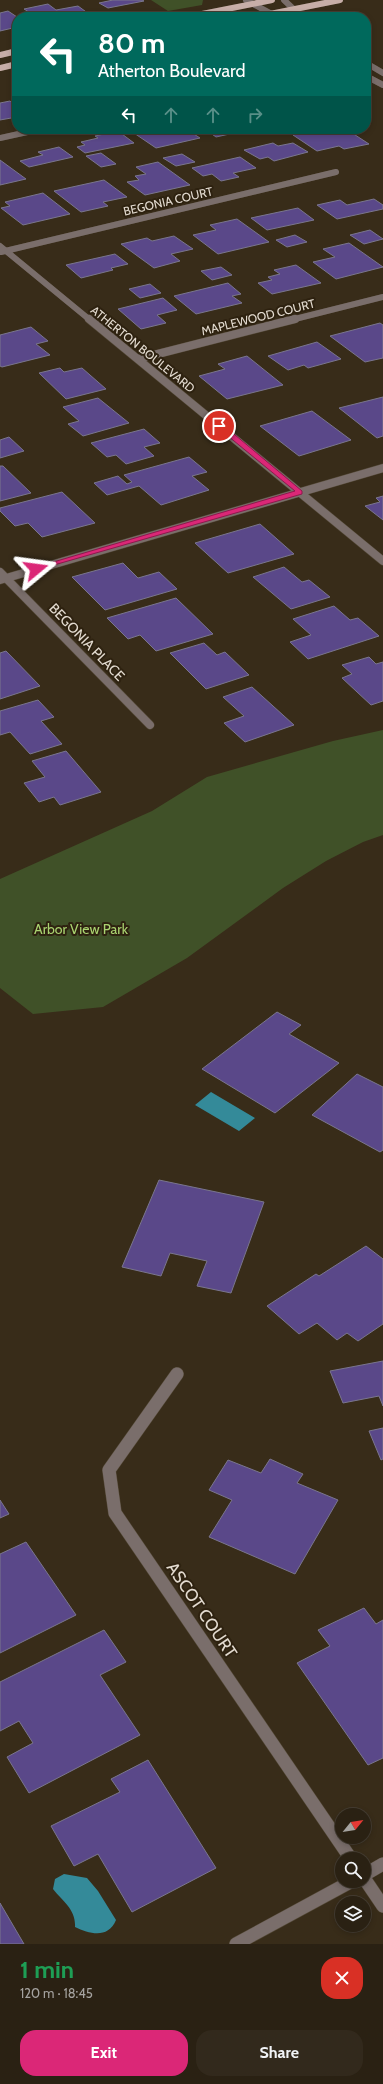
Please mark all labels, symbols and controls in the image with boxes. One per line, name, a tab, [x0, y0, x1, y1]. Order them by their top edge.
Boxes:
text: 80 m	[98, 26, 165, 60]
icon: left	[32, 28, 84, 80]
text: Atherton Boulevard	[98, 60, 246, 82]
icon: left	[118, 104, 140, 126]
icon: ahead	[160, 104, 182, 126]
icon: ahead	[202, 104, 224, 126]
icon: right	[244, 104, 266, 126]
street label: BEGONIA COURT	[122, 183, 215, 219]
street label: MAPLEWOOD COURT	[200, 295, 317, 338]
street label: ATHERTON BOULEVARD	[88, 302, 198, 396]
pin	[202, 409, 236, 443]
icon: arrive	[208, 415, 230, 437]
position arrow	[15, 548, 57, 590]
street label: BEGONIA PLACE	[45, 599, 129, 685]
park label: Arbor View Park	[34, 920, 129, 938]
street label: ASCOT COURT	[163, 1558, 241, 1662]
north arrow	[335, 1808, 371, 1844]
map controls	[335, 1808, 371, 1932]
button: search	[335, 1852, 371, 1888]
button: layers	[335, 1896, 371, 1932]
text: 1 min	[20, 1955, 74, 1984]
button: close	[321, 1957, 363, 1999]
text: 120 m · 18:45	[20, 1985, 93, 2001]
button: Exit	[20, 2030, 188, 2076]
button: Share	[196, 2030, 363, 2076]

